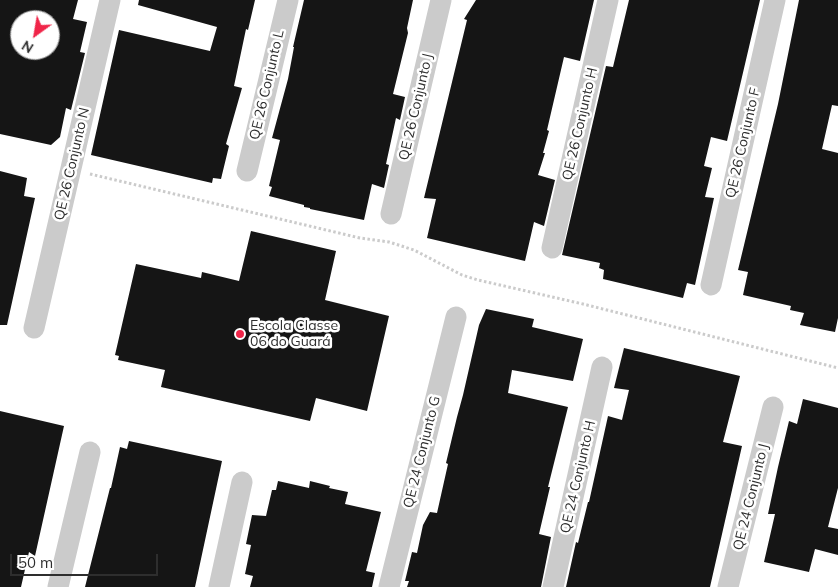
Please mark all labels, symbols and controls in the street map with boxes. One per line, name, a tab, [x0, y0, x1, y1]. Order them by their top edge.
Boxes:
north arrow	[10, 10, 60, 60]
street label: QE 26 Conjunto L	[246, 28, 288, 142]
text: N	[18, 36, 37, 57]
street label: QE 26 Conjunto J	[396, 52, 436, 162]
street label: QE 26 Conjunto H	[559, 66, 601, 182]
street label: QE 26 Conjunto F	[722, 86, 764, 200]
street label: QE 26 Conjunto N	[51, 106, 93, 222]
place label: Escola Classe 06 do Guará	[250, 318, 338, 351]
marker: Escola Classe 06 do Guará	[234, 328, 246, 340]
street label: QE 24 Conjunto G	[400, 394, 444, 510]
street label: QE 24 Conjunto H	[557, 419, 599, 535]
street label: QE 24 Conjunto J	[730, 442, 772, 552]
scale bar	[12, 544, 160, 576]
text: 50 m	[18, 553, 53, 572]

